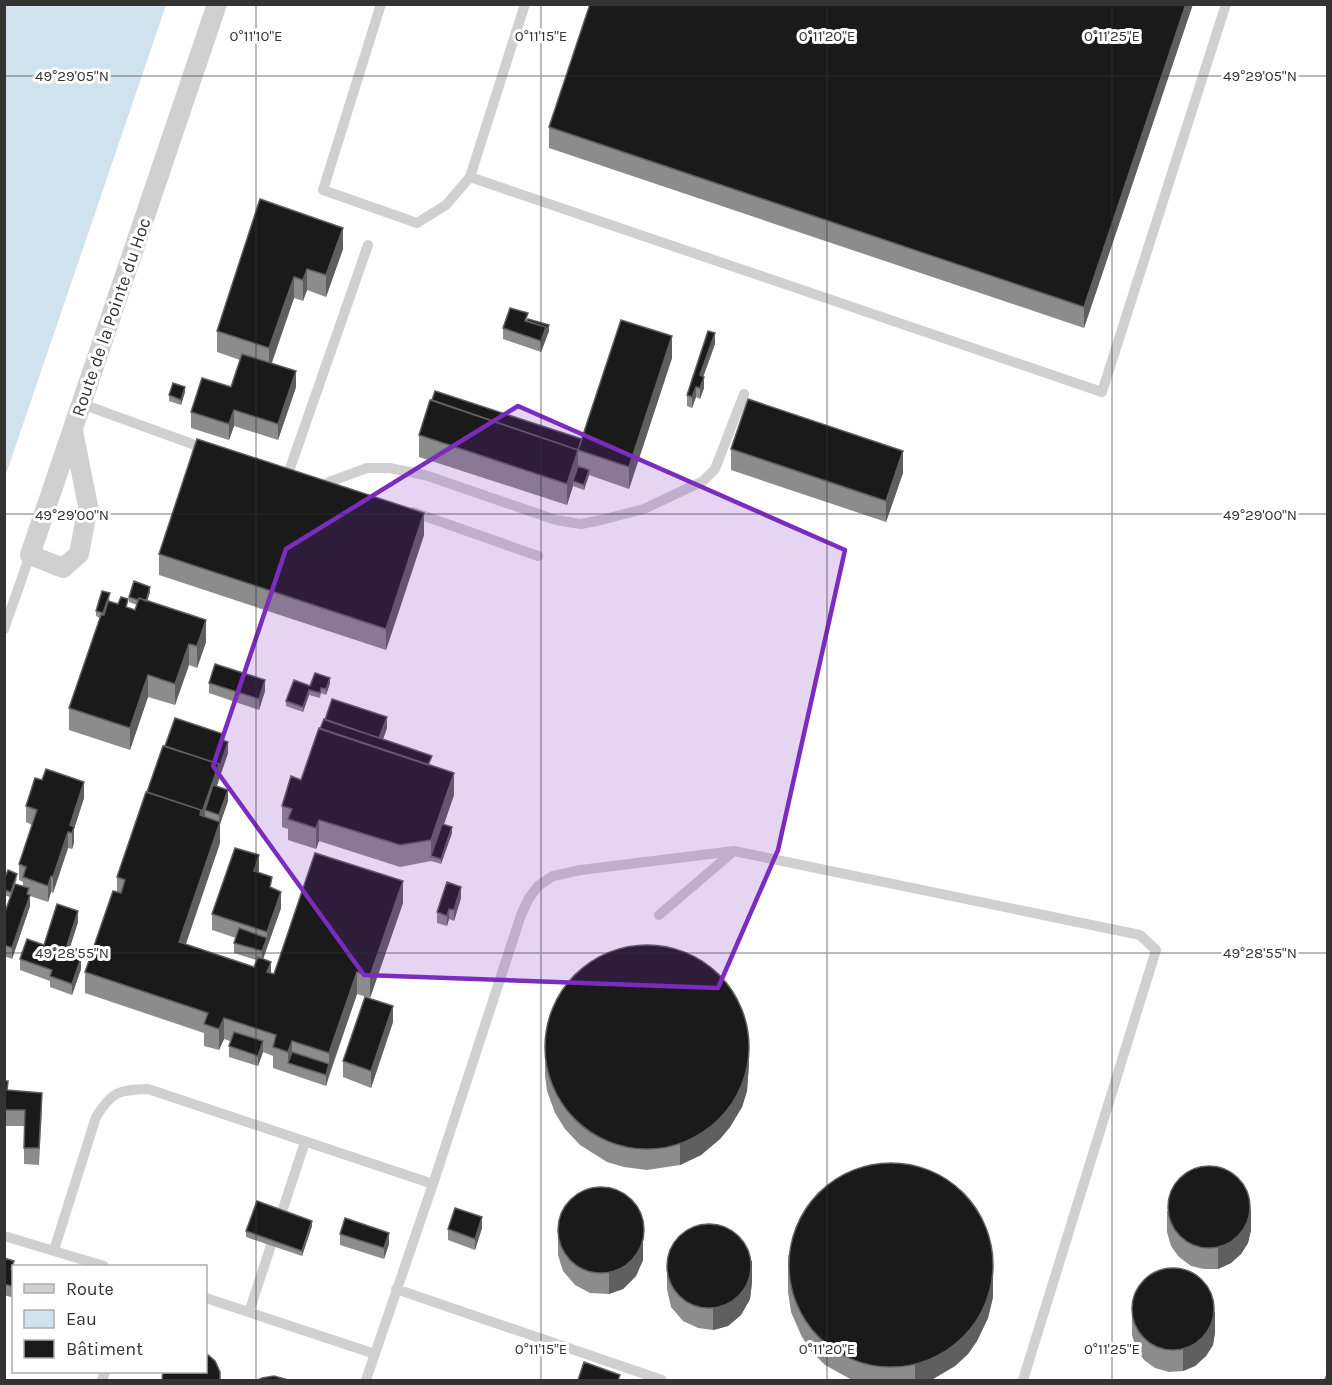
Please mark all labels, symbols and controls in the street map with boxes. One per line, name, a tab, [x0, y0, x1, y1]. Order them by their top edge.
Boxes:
text: 0°11'10"E	[230, 27, 282, 45]
text: 0°11'15"E	[515, 27, 567, 45]
text: 0°11'20"E	[799, 27, 855, 45]
text: 0°11'25"E	[1084, 27, 1140, 45]
text: 49°29'05"N	[35, 67, 109, 85]
text: 49°29'05"N	[1223, 67, 1297, 85]
street label: Route de la Pointe du Hoc	[67, 215, 155, 419]
text: 49°29'00"N	[35, 506, 109, 524]
text: 49°29'00"N	[1223, 506, 1297, 524]
text: 49°28'55"N	[35, 944, 109, 962]
text: 49°28'55"N	[1223, 944, 1297, 962]
legend	[12, 1265, 207, 1373]
text: Route	[66, 1278, 114, 1300]
text: Eau	[66, 1308, 97, 1330]
text: Bâtiment	[66, 1338, 143, 1360]
text: 0°11'15"E	[515, 1340, 567, 1358]
text: 0°11'20"E	[799, 1340, 855, 1358]
text: 0°11'25"E	[1084, 1340, 1140, 1358]

